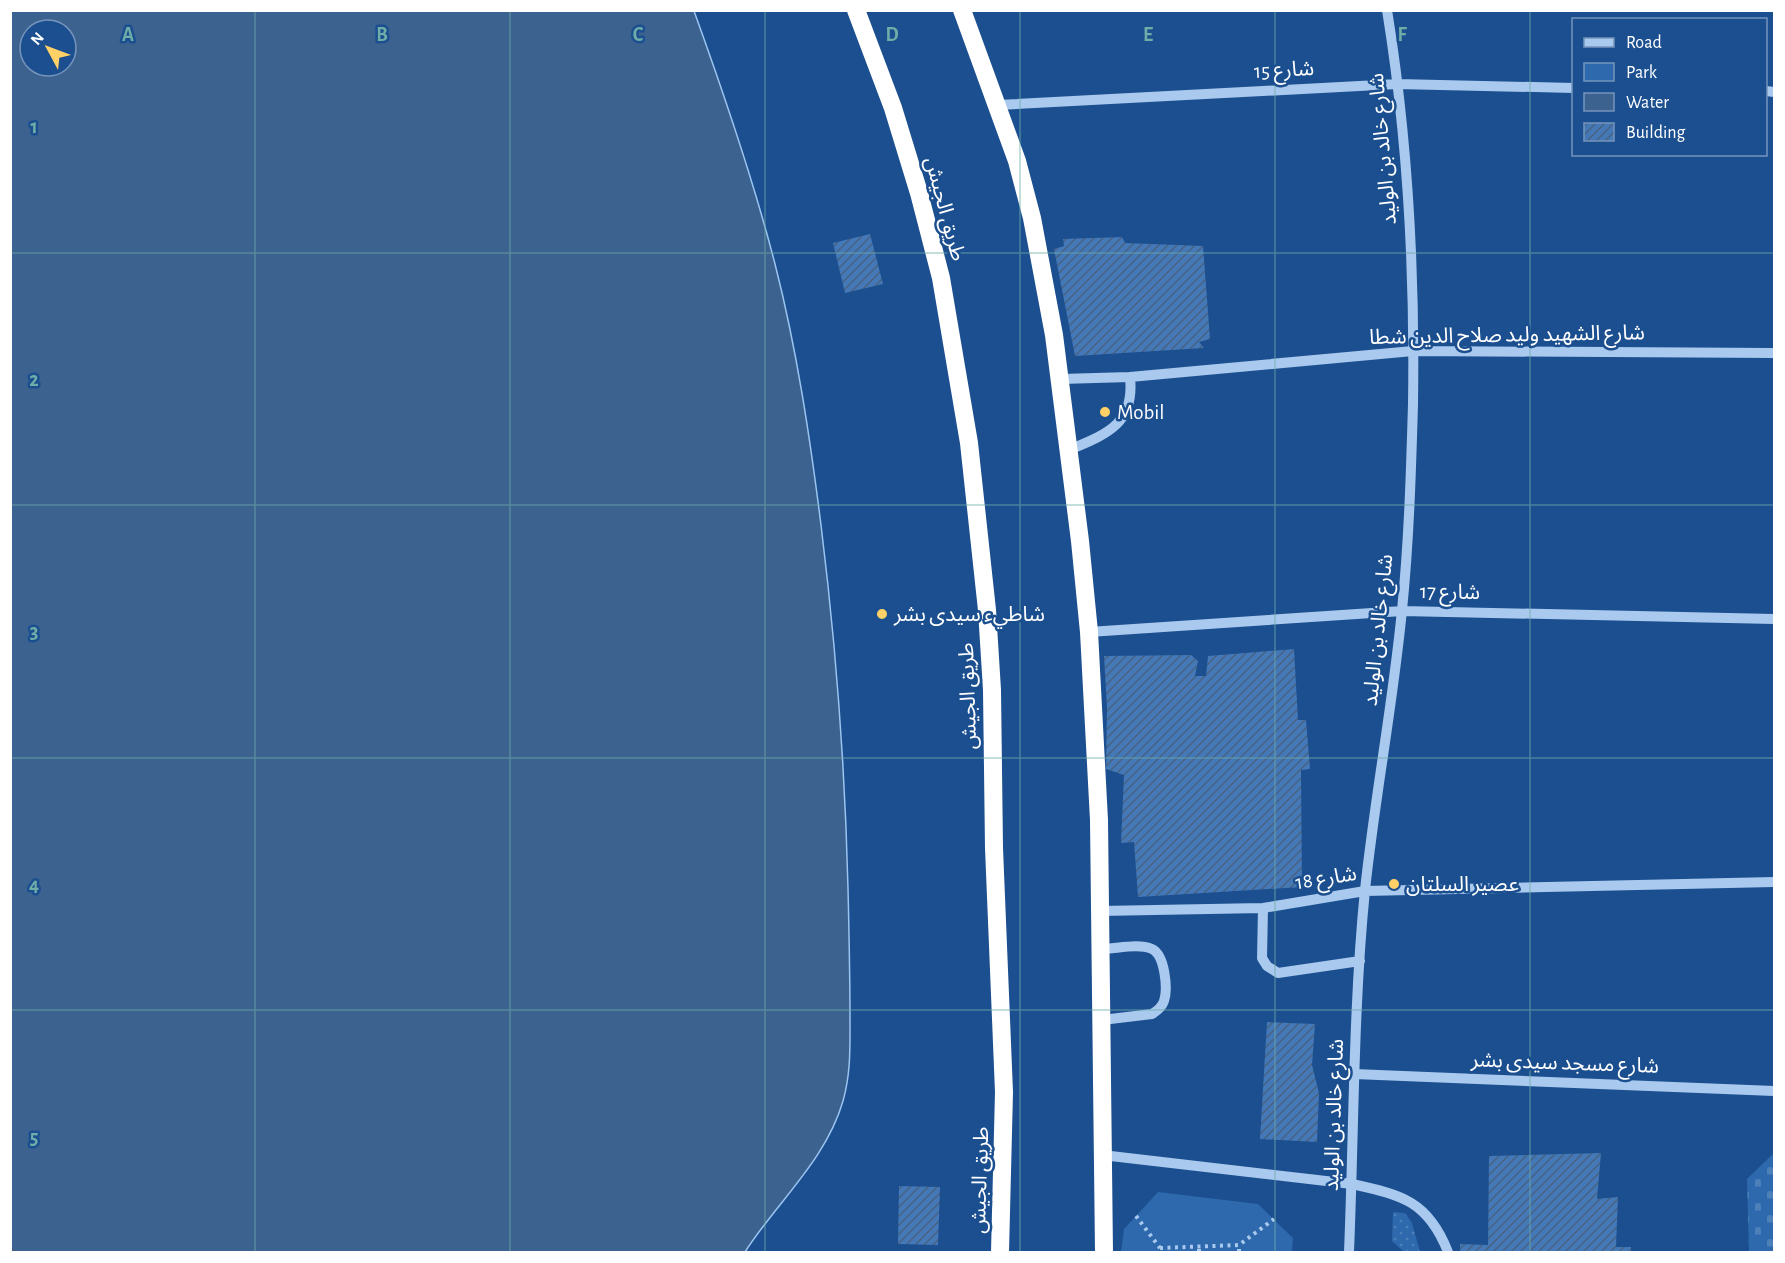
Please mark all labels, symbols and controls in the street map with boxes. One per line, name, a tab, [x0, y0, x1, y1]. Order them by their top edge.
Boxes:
north arrow	[18, 18, 78, 78]
legend	[1572, 18, 1767, 156]
text: A	[122, 25, 134, 45]
text: B	[376, 25, 388, 45]
text: C	[633, 25, 644, 45]
text: D	[885, 25, 899, 45]
text: E	[1143, 25, 1153, 45]
text: F	[1397, 25, 1407, 45]
text: N	[28, 29, 47, 48]
text: Road	[1626, 34, 1662, 52]
street label: شارع 15	[1253, 58, 1315, 86]
text: Park	[1626, 64, 1658, 82]
street label: شارع خالد بن الوليد	[1366, 72, 1404, 226]
text: Water	[1626, 94, 1669, 112]
text: 1	[30, 117, 38, 137]
text: Building	[1626, 124, 1686, 142]
street label: طريق الجيش	[919, 155, 969, 264]
street label: شارع الشهيد وليد صلاح الدين شطا	[1369, 322, 1645, 352]
text: 2	[29, 370, 39, 390]
place label: Mobil	[1117, 402, 1165, 423]
marker: Mobil	[1098, 405, 1112, 419]
street label: شارع خالد بن الوليد	[1360, 553, 1400, 707]
street label: شارع 17	[1420, 581, 1480, 607]
place label: شاطيء سيدى بشر	[893, 604, 1045, 629]
marker: شاطيء سيدى بشر	[875, 607, 889, 621]
text: 3	[30, 622, 38, 642]
street label: طريق الجيش	[956, 642, 982, 750]
street label: شارع 18	[1294, 863, 1359, 897]
place label: عصير السلتان	[1406, 874, 1519, 896]
text: 4	[29, 875, 39, 895]
marker: عصير السلتان	[1387, 877, 1401, 891]
street label: شارع خالد بن الوليد	[1321, 1039, 1351, 1192]
street label: شارع مسجد سيدى بشر	[1470, 1049, 1659, 1081]
street label: طريق الجيش	[968, 1126, 994, 1234]
text: 5	[30, 1128, 38, 1148]

